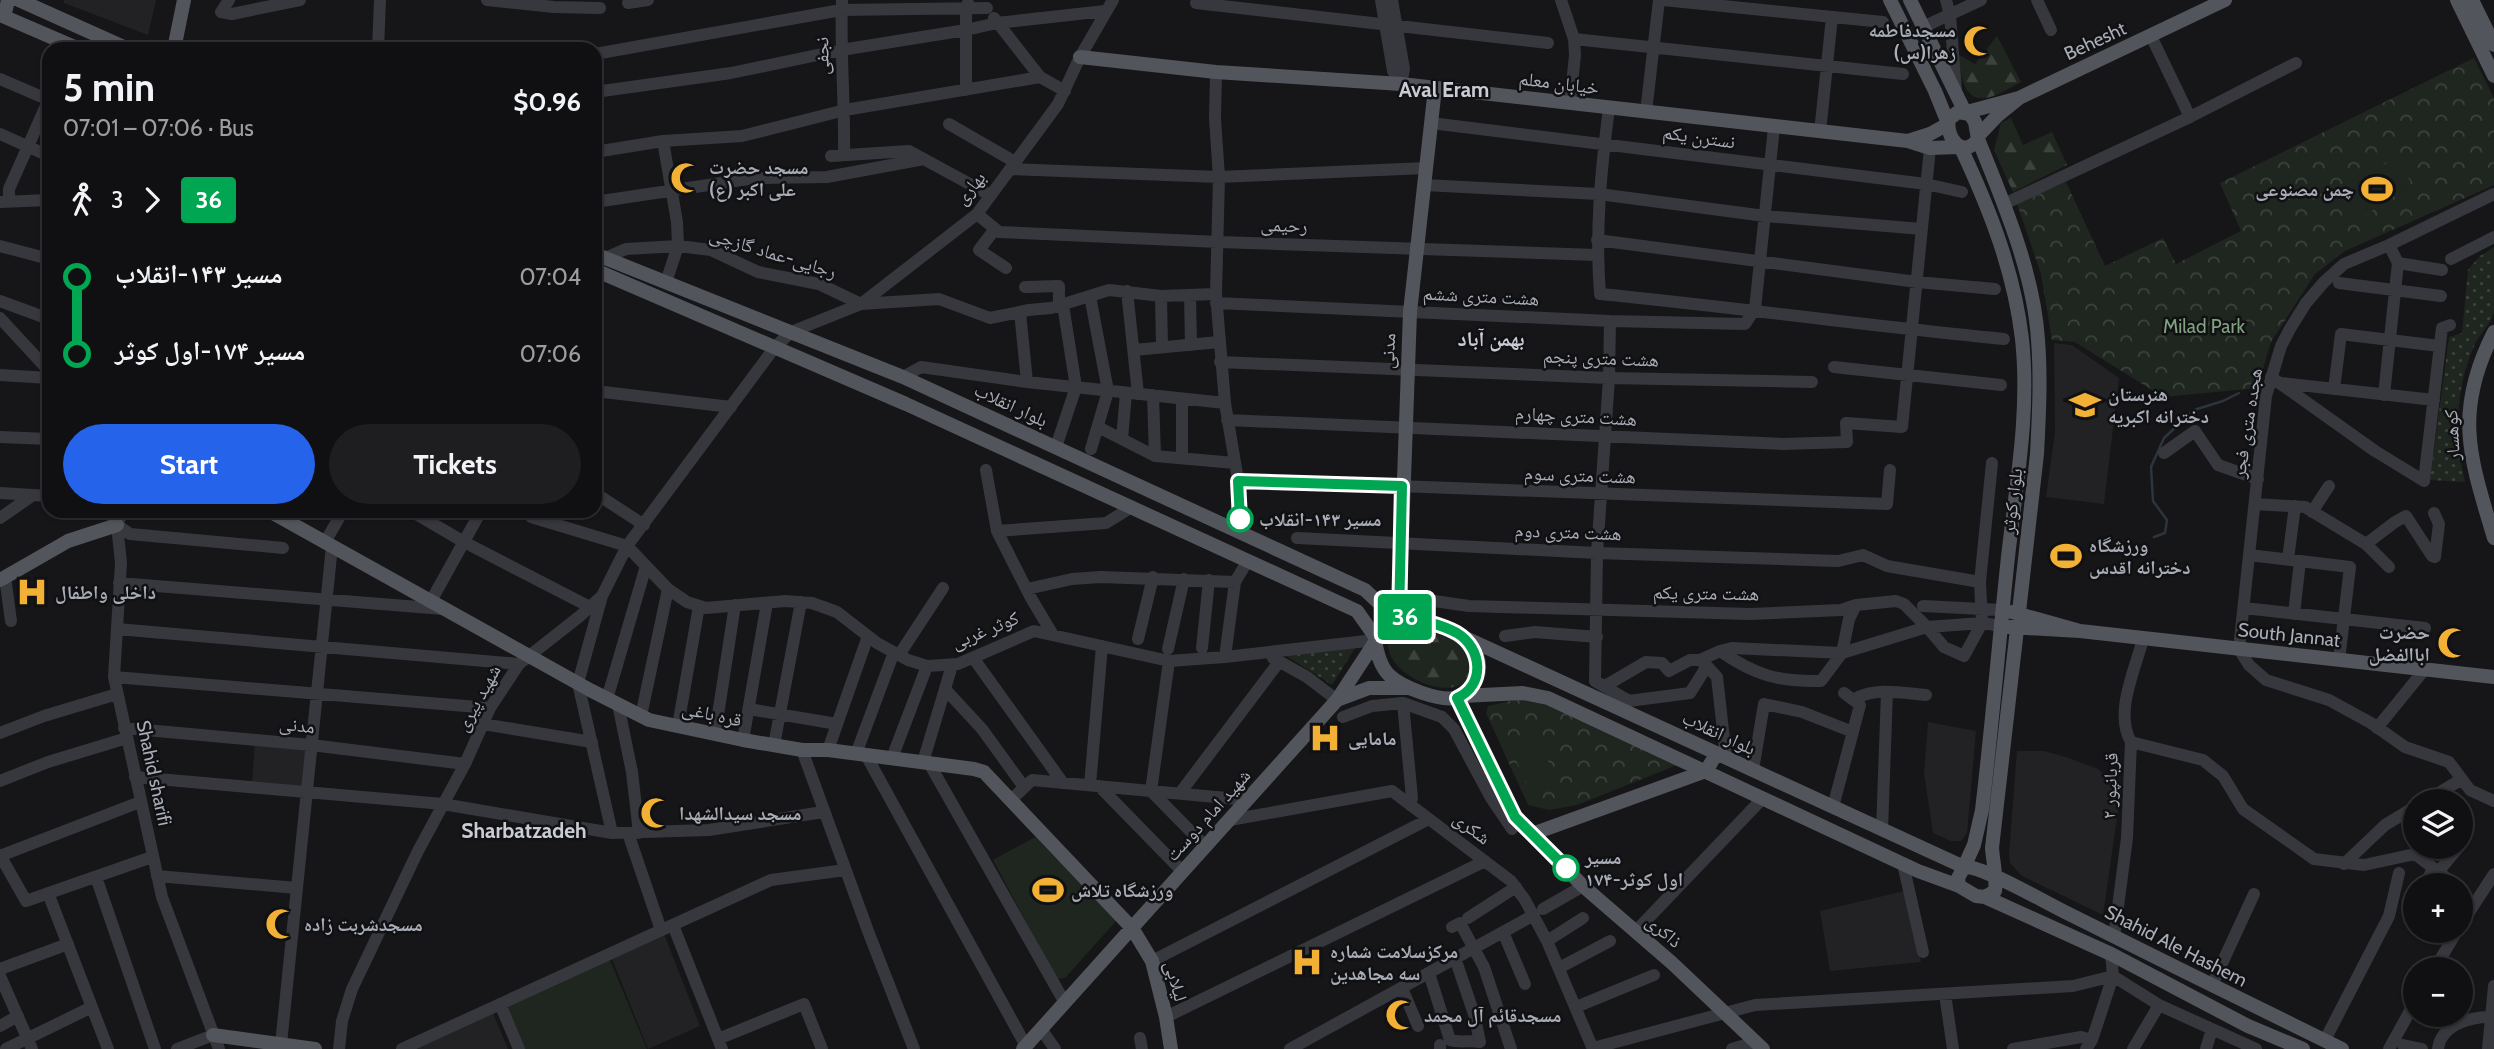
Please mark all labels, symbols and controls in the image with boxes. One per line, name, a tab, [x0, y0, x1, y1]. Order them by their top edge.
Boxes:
street label: Behesht	[2060, 16, 2130, 65]
place label: مسجدفاطمه زهرا(س)	[1869, 19, 1956, 64]
mosque icon: مسجدفاطمه زهرا(س)	[1962, 24, 1996, 58]
street label: نجفی	[810, 37, 834, 75]
text: 5 min	[63, 64, 155, 111]
street label: خیابان معلم	[1518, 67, 1600, 100]
district label: Aval Eram	[1399, 77, 1489, 102]
text: $0.96	[513, 86, 581, 118]
text: 07:01 – 07:06 · Bus	[63, 114, 254, 142]
street label: نسترن یکم	[1661, 121, 1737, 154]
place label: مسجد حضرت علی اکبر (ع)	[709, 156, 808, 202]
mosque icon: مسجد حضرت علی اکبر (ع)	[669, 161, 703, 195]
street label: بهاری	[950, 167, 990, 209]
sports icon: چمن مصنوعی	[2360, 172, 2394, 206]
place label: چمن مصنوعی	[2255, 178, 2354, 201]
icon: walk	[63, 181, 101, 219]
icon: forward	[133, 181, 171, 219]
text: 36	[195, 185, 222, 214]
text: 3	[111, 186, 123, 214]
street label: رحیمی	[1260, 213, 1308, 237]
street label: رجایی-عماد گازچی	[707, 223, 839, 283]
text: مسیر ۱۴۳-انقلاب	[115, 258, 282, 290]
text: 07:04	[519, 263, 581, 291]
street label: هشت متری ششم	[1422, 281, 1540, 312]
park label: Milad Park	[2163, 315, 2245, 338]
district label: بهمن آباد	[1457, 326, 1525, 352]
street label: مدنی	[1376, 332, 1400, 370]
text: مسیر ۱۷۴-اول کوثر	[115, 335, 305, 367]
text: 07:06	[520, 340, 581, 368]
street label: هشت متری پنجم	[1543, 344, 1659, 373]
street label: هجده متری فجر	[2227, 366, 2267, 481]
street label: بلوار انقلاب	[971, 378, 1051, 432]
place label: هنرستان دخترانه اکبریه	[2108, 383, 2209, 428]
school or university icon: هنرستان دخترانه اکبریه	[2068, 388, 2102, 422]
street label: هشت متری چهارم	[1514, 401, 1638, 433]
street label: کوهسار	[2439, 409, 2465, 462]
button: Start	[63, 424, 315, 504]
button: Tickets	[329, 424, 581, 504]
street label: هشت متری سوم	[1524, 462, 1636, 490]
street label: بلوار کوثر	[1996, 467, 2027, 536]
marker: مسیر ۱۴۳-انقلاب	[1227, 506, 1253, 532]
place label: مسیر ۱۴۳-انقلاب	[1259, 508, 1381, 531]
street label: هشت متری دوم	[1514, 519, 1622, 547]
place label: ورزشگاه دخترانه اقدس	[2089, 534, 2191, 579]
sports icon: ورزشگاه دخترانه اقدس	[2049, 539, 2083, 573]
hospital icon: داخلی واطفال	[15, 575, 49, 609]
place label: داخلی واطفال	[55, 581, 156, 604]
street label: هشت متری یکم	[1653, 581, 1759, 606]
line badge: 36	[1374, 594, 1436, 640]
text: 36	[1392, 602, 1418, 631]
street label: کوثر غربی	[948, 606, 1022, 654]
street label: South Jannat	[2237, 618, 2342, 652]
place label: حضرت اباالفضل	[2369, 621, 2430, 666]
mosque icon: حضرت اباالفضل	[2436, 626, 2470, 660]
street label: شهید پیری	[450, 661, 506, 735]
street label: قره باغی	[680, 696, 744, 732]
street label: بلوار انقلاب	[1679, 706, 1759, 760]
street label: مدنی	[278, 712, 316, 738]
street label: Shahid sharifi	[132, 718, 176, 828]
hospital icon: مامایی	[1308, 721, 1342, 755]
place label: مامایی	[1348, 727, 1397, 750]
street label: قربانپور ۲	[2097, 752, 2123, 820]
street label: شهید امام دوست	[1161, 764, 1257, 867]
map controls	[2403, 789, 2473, 1027]
button: layers	[2403, 789, 2473, 859]
mosque icon: مسجد سیدالشهدا	[639, 796, 673, 830]
place label: مسجد سیدالشهدا	[679, 802, 801, 825]
street label: شکری	[1449, 807, 1495, 849]
district label: Sharbatzadeh	[461, 818, 587, 843]
place label: مسیر ۱۷۴-اول کوثر	[1584, 846, 1683, 891]
marker: مسیر ۱۷۴-اول کوثر	[1553, 855, 1579, 881]
sports icon: ورزشگاه تلاش	[1031, 873, 1065, 907]
button: +	[2403, 873, 2473, 943]
place label: ورزشگاه تلاش	[1071, 879, 1173, 902]
street label: Shahid Ale Hashem	[2101, 900, 2251, 992]
mosque icon: مسجدشربت زاده	[264, 907, 298, 941]
street label: ذاکری	[1641, 909, 1687, 953]
place label: مسجدشربت زاده	[304, 913, 423, 936]
place label: مرکزسلامت شماره سه مجاهدین	[1330, 940, 1458, 985]
hospital icon: مرکزسلامت شماره سه مجاهدین	[1290, 945, 1324, 979]
button: −	[2403, 957, 2473, 1027]
street label: لیلابی	[1160, 958, 1192, 1004]
mosque icon: مسجدقائم آل محمد	[1384, 998, 1418, 1032]
place label: مسجدقائم آل محمد	[1424, 1004, 1561, 1028]

